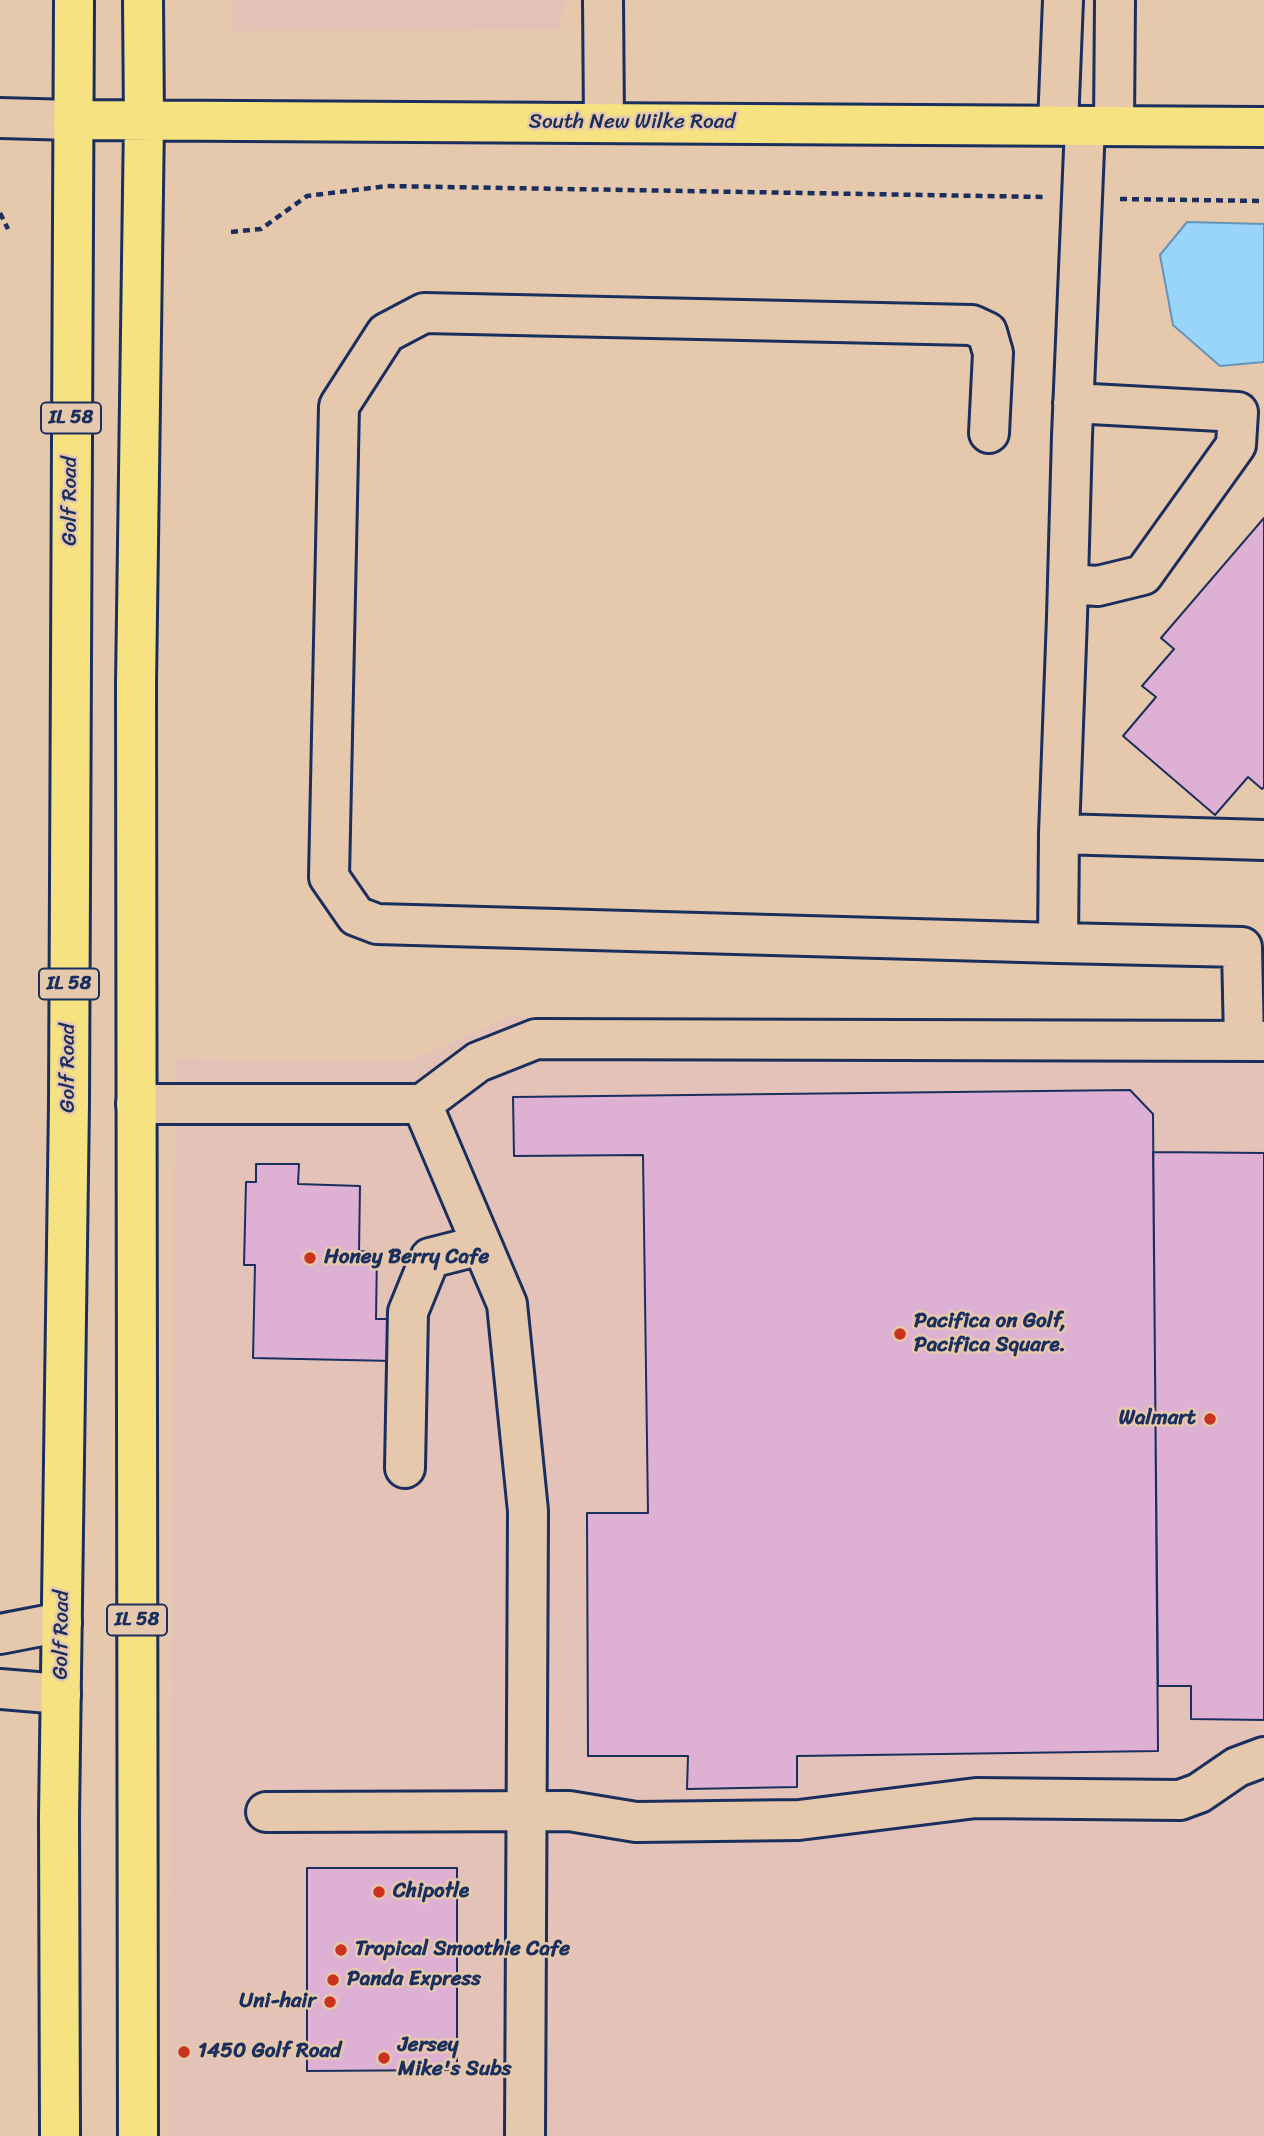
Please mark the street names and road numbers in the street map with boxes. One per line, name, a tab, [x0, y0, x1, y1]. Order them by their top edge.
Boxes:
street label: South New Wilke Road	[529, 110, 735, 136]
road number: IL 58	[41, 402, 101, 434]
street label: Golf Road	[58, 456, 84, 546]
road number: IL 58	[39, 968, 99, 1000]
street label: Golf Road	[56, 1023, 82, 1113]
street label: Golf Road	[49, 1590, 75, 1680]
road number: IL 58	[107, 1604, 167, 1636]

